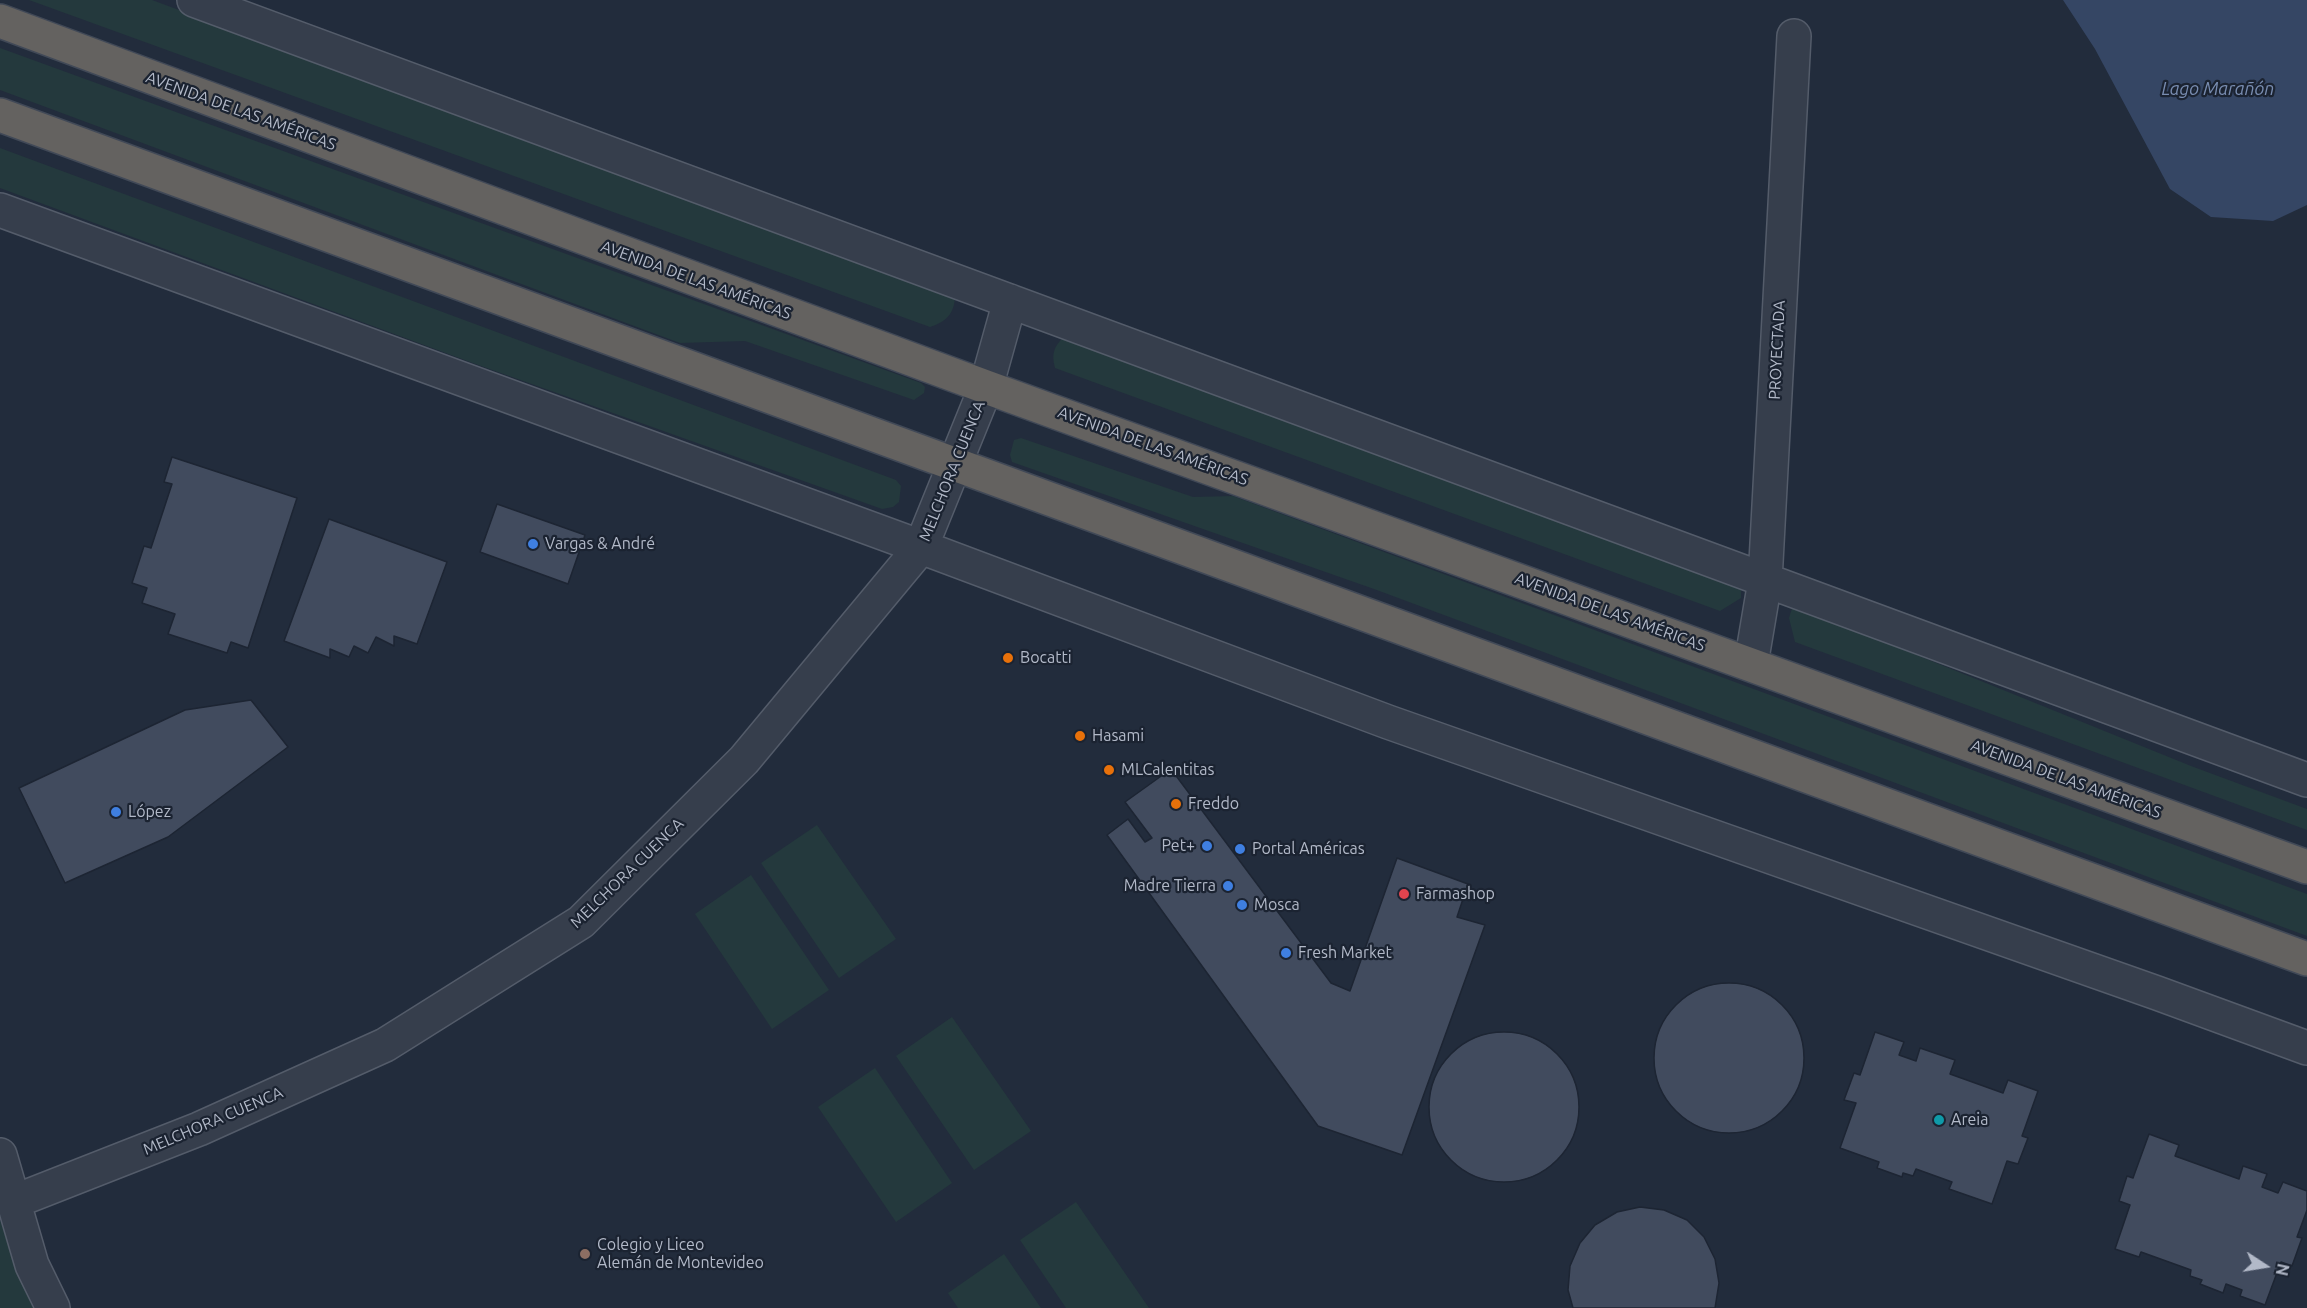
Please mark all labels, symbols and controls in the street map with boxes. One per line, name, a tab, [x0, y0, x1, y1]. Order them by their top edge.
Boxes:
street label: AVENIDA DE LAS AMÉRICAS	[143, 68, 339, 154]
water label: Lago Marañón	[2162, 78, 2274, 100]
street label: AVENIDA DE LAS AMÉRICAS	[598, 237, 794, 323]
street label: PROYECTADA	[1765, 300, 1789, 400]
street label: MELCHORA CUENCA	[915, 398, 989, 544]
street label: AVENIDA DE LAS AMÉRICAS	[1055, 403, 1251, 489]
place label: Vargas & André	[545, 534, 655, 554]
marker: Vargas & André	[526, 537, 540, 551]
street label: AVENIDA DE LAS AMÉRICAS	[1512, 569, 1708, 655]
place label: Bocatti	[1020, 648, 1072, 668]
marker: Bocatti	[1001, 651, 1015, 665]
place label: Hasami	[1092, 726, 1144, 746]
marker: Hasami	[1073, 729, 1087, 743]
street label: AVENIDA DE LAS AMÉRICAS	[1968, 736, 2164, 822]
place label: MLCalentitas	[1121, 760, 1214, 780]
marker: MLCalentitas	[1102, 763, 1116, 777]
place label: Freddo	[1188, 794, 1239, 814]
marker: Freddo	[1169, 797, 1183, 811]
place label: López	[128, 802, 171, 822]
marker: López	[109, 805, 123, 819]
street label: MELCHORA CUENCA	[566, 814, 688, 932]
place label: Pet+	[1162, 836, 1195, 856]
marker: Pet+	[1200, 839, 1214, 853]
place label: Portal Américas	[1252, 839, 1365, 859]
marker: Portal Américas	[1233, 842, 1247, 856]
place label: Madre Tierra	[1124, 876, 1216, 896]
marker: Madre Tierra	[1221, 879, 1235, 893]
place label: Farmashop	[1416, 884, 1495, 904]
marker: Farmashop	[1397, 887, 1411, 901]
place label: Mosca	[1254, 895, 1300, 915]
marker: Mosca	[1235, 898, 1249, 912]
place label: Fresh Market	[1298, 943, 1392, 963]
marker: Fresh Market	[1279, 946, 1293, 960]
street label: MELCHORA CUENCA	[140, 1083, 286, 1159]
place label: Areia	[1951, 1110, 1988, 1130]
marker: Areia	[1932, 1113, 1946, 1127]
place label: Colegio y Liceo Alemán de Montevideo	[597, 1235, 764, 1273]
north arrow	[2235, 1236, 2295, 1296]
marker: Colegio y Liceo Alemán de Montevideo	[578, 1247, 592, 1261]
text: N	[2273, 1262, 2293, 1277]

